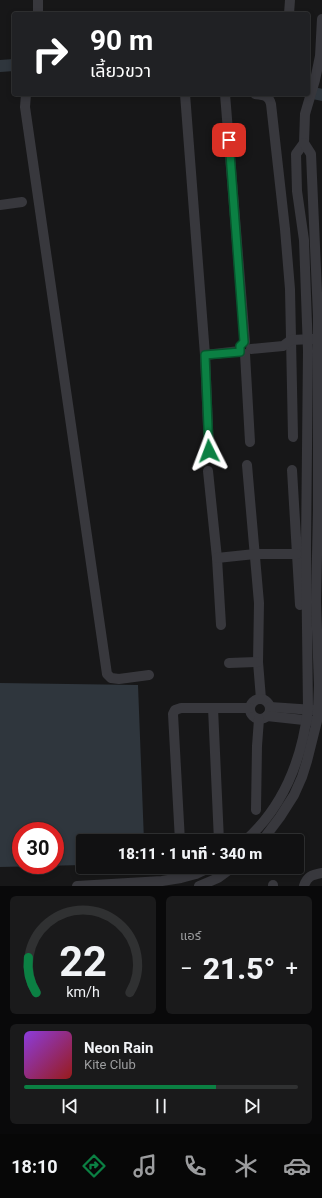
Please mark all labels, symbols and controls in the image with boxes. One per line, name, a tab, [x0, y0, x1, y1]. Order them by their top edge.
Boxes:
text: 90 m	[90, 24, 153, 57]
icon: right	[24, 28, 76, 80]
text: เลี้ยวขวา	[90, 60, 151, 81]
pin	[212, 123, 246, 157]
icon: arrive	[218, 129, 240, 151]
position arrow	[188, 430, 230, 472]
speed limit sign: 30	[12, 822, 64, 874]
text: 18:11 · 1 นาที · 340 m	[118, 845, 262, 863]
text: แอร์	[180, 928, 201, 943]
text: 22	[59, 937, 107, 986]
text: 21.5°	[203, 951, 275, 986]
text: −	[180, 956, 193, 981]
text: +	[286, 956, 298, 981]
text: km/h	[66, 984, 100, 1000]
text: Neon Rain	[84, 1039, 153, 1057]
text: Kite Club	[84, 1057, 136, 1072]
icon: previous	[59, 1095, 81, 1117]
icon: pause	[150, 1095, 172, 1117]
icon: next	[241, 1095, 263, 1117]
icon: directions	[80, 1152, 108, 1180]
icon: music	[131, 1152, 159, 1180]
icon: phone	[181, 1152, 209, 1180]
icon: climate	[232, 1152, 260, 1180]
icon: car	[283, 1152, 311, 1180]
text: 18:10	[11, 1156, 58, 1177]

